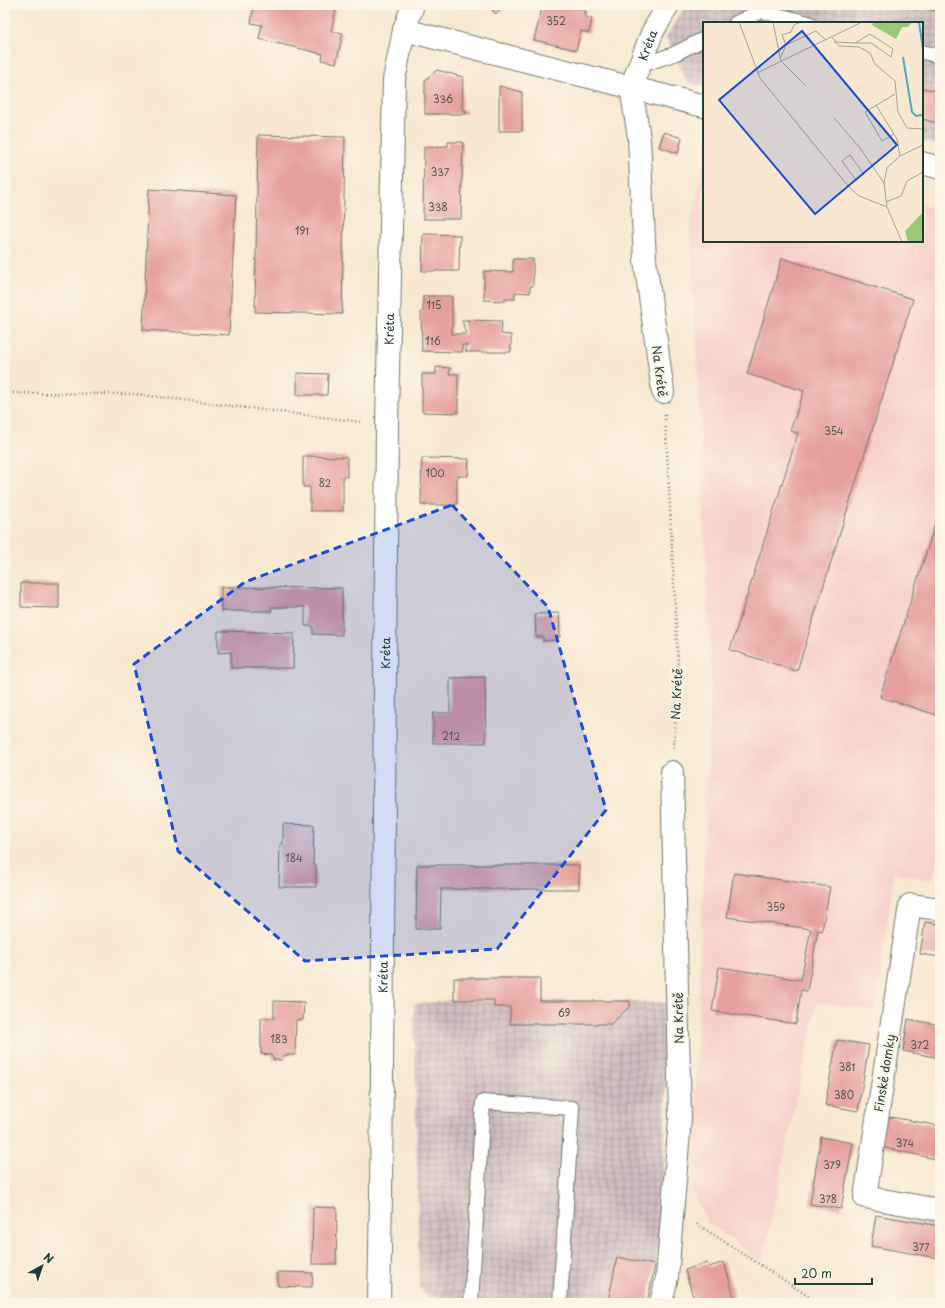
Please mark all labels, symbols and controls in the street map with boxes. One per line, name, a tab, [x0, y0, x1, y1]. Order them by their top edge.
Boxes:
house number: 352	[546, 13, 566, 28]
inset map	[703, 22, 923, 242]
street label: Kréta	[633, 27, 662, 63]
house number: 336	[433, 91, 453, 106]
house number: 337	[431, 164, 450, 179]
house number: 338	[428, 199, 448, 214]
house number: 191	[295, 223, 309, 238]
house number: 115	[427, 297, 441, 312]
street label: Kréta	[380, 312, 398, 345]
house number: 116	[425, 333, 441, 348]
street label: Na Krétě	[648, 344, 672, 398]
house number: 354	[824, 423, 844, 438]
house number: 100	[425, 465, 445, 480]
house number: 82	[319, 475, 331, 490]
street label: Kréta	[376, 637, 394, 669]
street label: Na Krétě	[666, 667, 686, 720]
house number: 212	[442, 728, 460, 743]
house number: 184	[285, 850, 303, 865]
house number: 359	[767, 899, 785, 914]
street label: Kréta	[374, 961, 392, 993]
street label: Na Krétě	[669, 992, 687, 1044]
house number: 69	[558, 1005, 570, 1020]
house number: 183	[270, 1031, 288, 1046]
street label: Finské domky	[869, 1033, 899, 1113]
house number: 372	[911, 1037, 929, 1052]
house number: 381	[839, 1059, 855, 1074]
house number: 380	[834, 1087, 854, 1102]
house number: 374	[896, 1135, 915, 1150]
house number: 379	[823, 1157, 841, 1172]
house number: 378	[819, 1191, 837, 1206]
house number: 377	[912, 1239, 930, 1254]
north arrow	[22, 1246, 62, 1286]
text: N	[40, 1249, 58, 1267]
scale bar	[795, 1260, 872, 1286]
text: 20 m	[801, 1264, 832, 1282]

